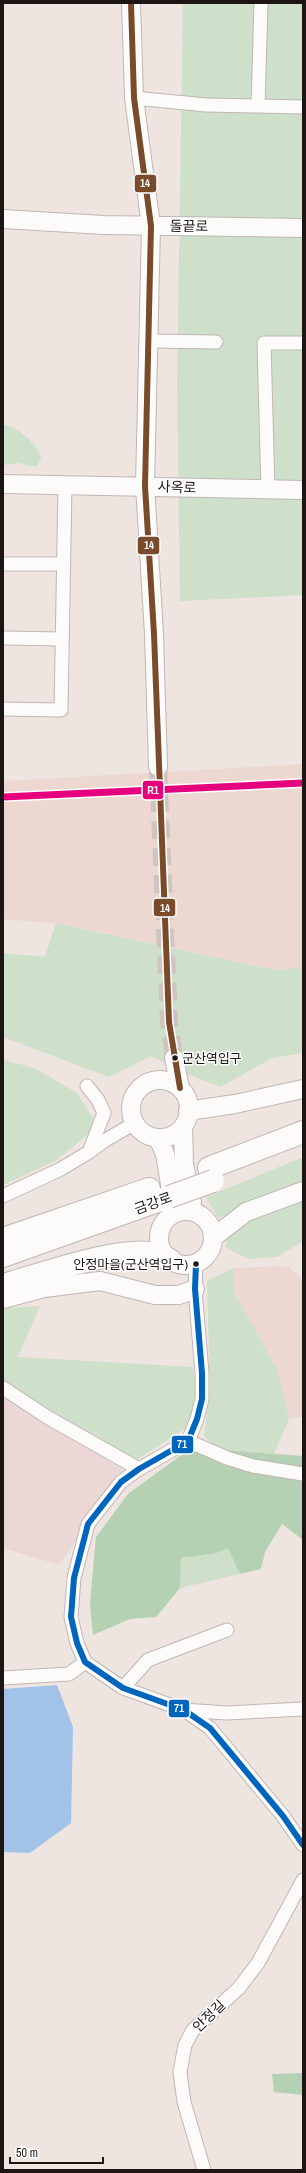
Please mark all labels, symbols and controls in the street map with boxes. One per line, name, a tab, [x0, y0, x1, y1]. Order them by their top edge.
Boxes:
line badge: 14	[134, 174, 157, 193]
text: 14	[140, 176, 150, 190]
street label: 돌끝로	[170, 217, 209, 235]
street label: 사옥로	[157, 477, 197, 497]
line badge: 14	[137, 536, 160, 555]
text: 14	[144, 538, 154, 552]
line badge: R1	[142, 780, 164, 800]
text: R1	[147, 783, 159, 797]
line badge: 14	[153, 898, 176, 917]
text: 14	[160, 901, 170, 915]
place label: 군산역입구	[182, 1050, 242, 1067]
marker: 군산역입구	[170, 1053, 180, 1063]
street label: 금강로	[132, 1188, 174, 1218]
place label: 안정마을(군산역입구)	[73, 1256, 188, 1273]
marker: 안정마을(군산역입구)	[191, 1259, 201, 1269]
line badge: 71	[171, 1435, 194, 1454]
text: 71	[177, 1437, 187, 1451]
line badge: 71	[168, 1699, 190, 1718]
text: 71	[174, 1701, 184, 1715]
street label: 안정길	[189, 1996, 229, 2036]
scale bar	[10, 2139, 103, 2165]
text: 50 m	[16, 2145, 38, 2161]

